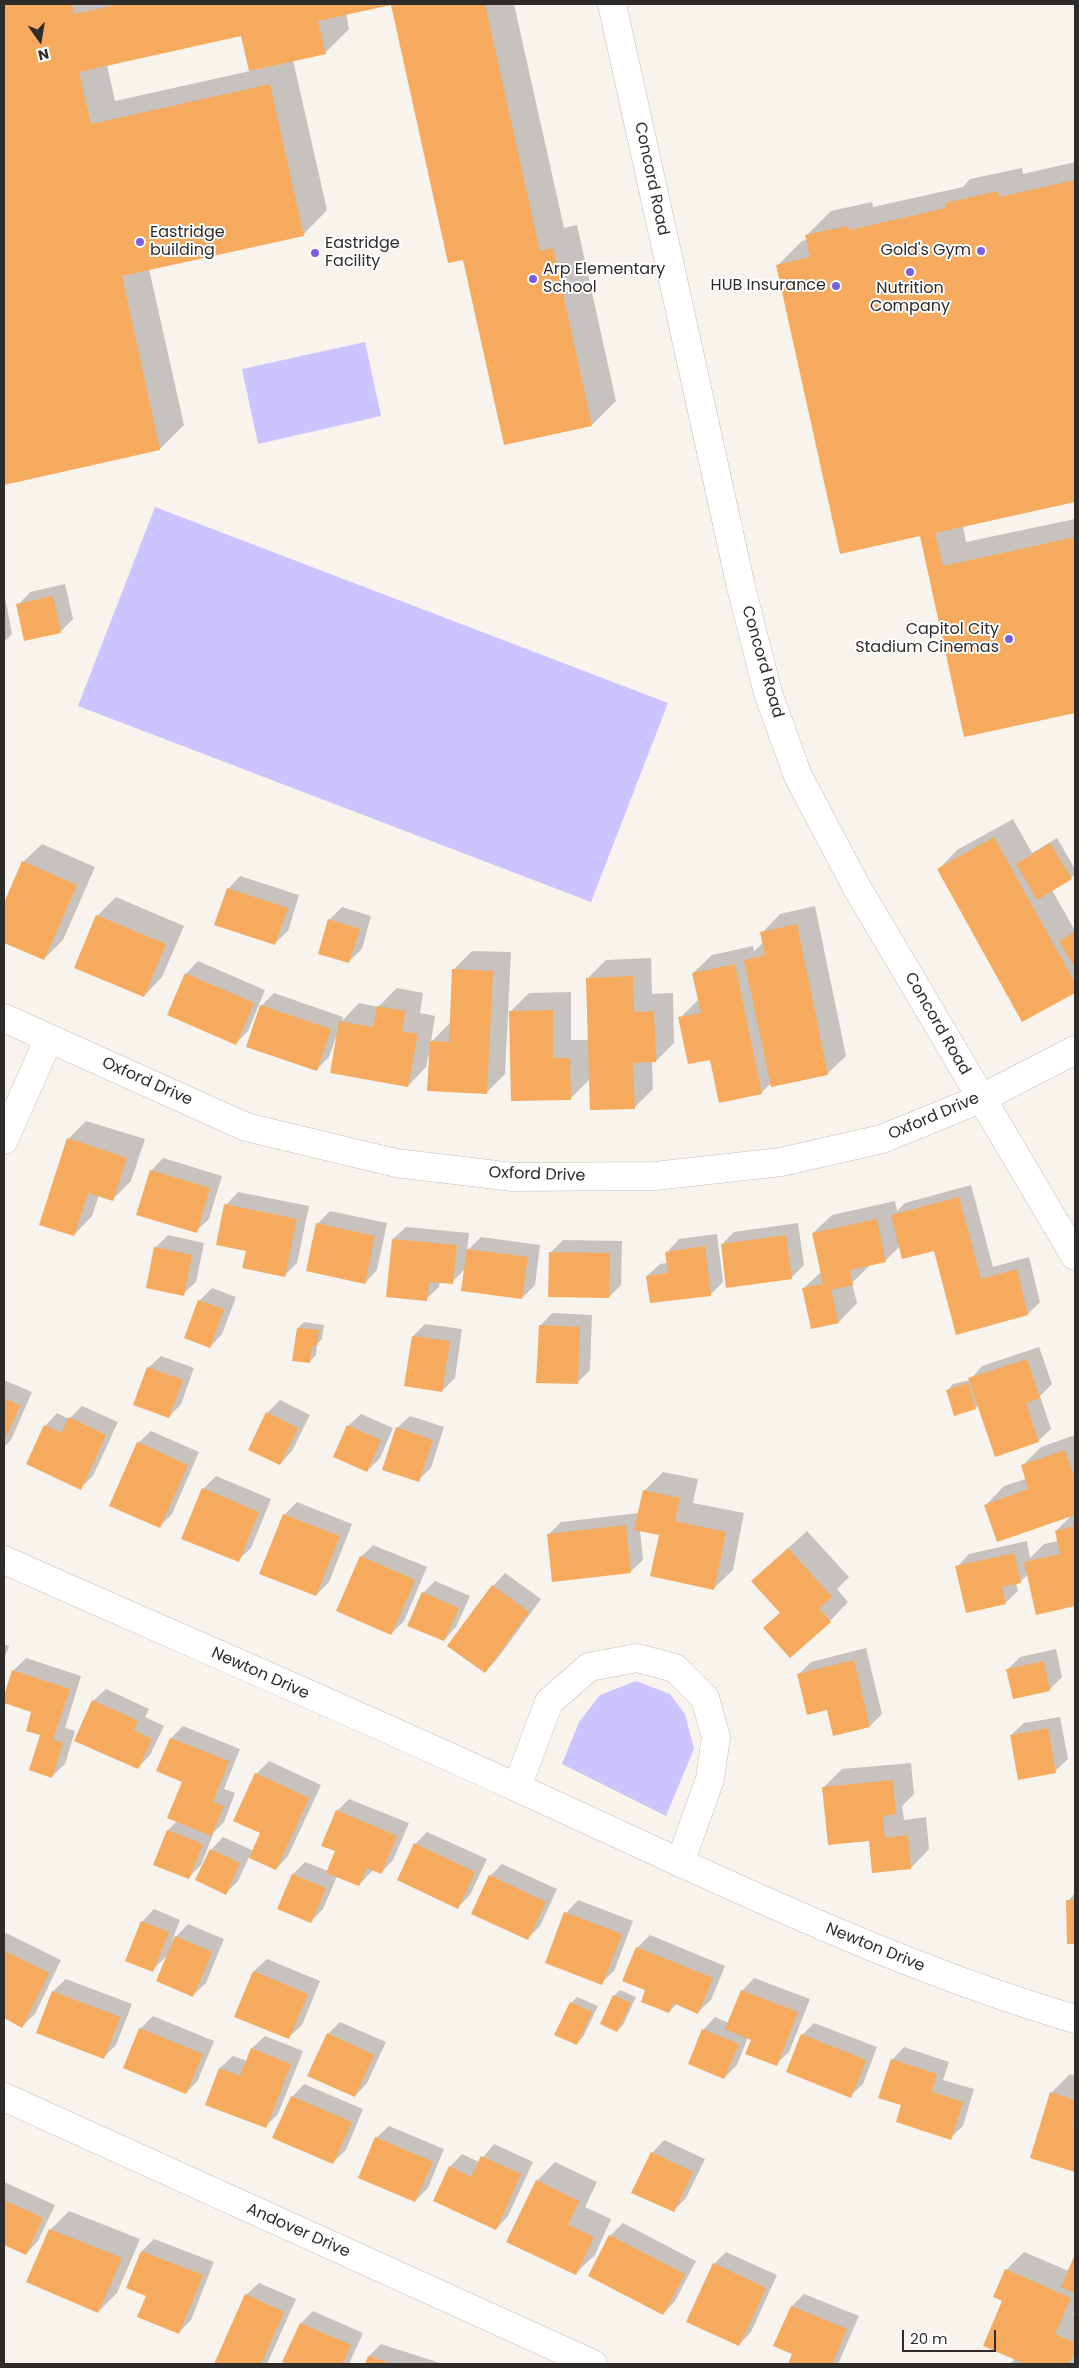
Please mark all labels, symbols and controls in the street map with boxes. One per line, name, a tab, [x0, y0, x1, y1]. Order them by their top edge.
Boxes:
north arrow	[15, 15, 65, 65]
text: N	[36, 44, 51, 66]
street label: Concord Road	[630, 121, 672, 237]
place label: Eastridge building	[150, 223, 225, 261]
place label: Eastridge Facility	[325, 234, 400, 272]
marker: Eastridge building	[134, 236, 146, 248]
place label: Gold's Gym	[880, 241, 971, 261]
marker: Gold's Gym	[975, 245, 987, 257]
marker: Eastridge Facility	[309, 247, 321, 259]
place label: Arp Elementary School	[543, 260, 665, 298]
marker: Nutrition Company	[904, 266, 916, 278]
marker: Arp Elementary School	[527, 273, 539, 285]
place label: HUB Insurance	[711, 276, 826, 296]
place label: Nutrition Company	[870, 279, 950, 317]
marker: HUB Insurance	[830, 280, 842, 292]
street label: Concord Road	[737, 604, 787, 720]
place label: Capitol City Stadium Cinemas	[855, 620, 999, 658]
marker: Capitol City Stadium Cinemas	[1003, 633, 1015, 645]
street label: Concord Road	[900, 969, 974, 1079]
street label: Oxford Drive	[99, 1054, 195, 1110]
street label: Oxford Drive	[886, 1089, 982, 1145]
street label: Oxford Drive	[488, 1164, 586, 1186]
street label: Newton Drive	[208, 1644, 312, 1704]
street label: Newton Drive	[823, 1919, 927, 1977]
street label: Andover Drive	[243, 2200, 353, 2262]
scale bar	[904, 2320, 998, 2352]
text: 20 m	[910, 2328, 948, 2349]

